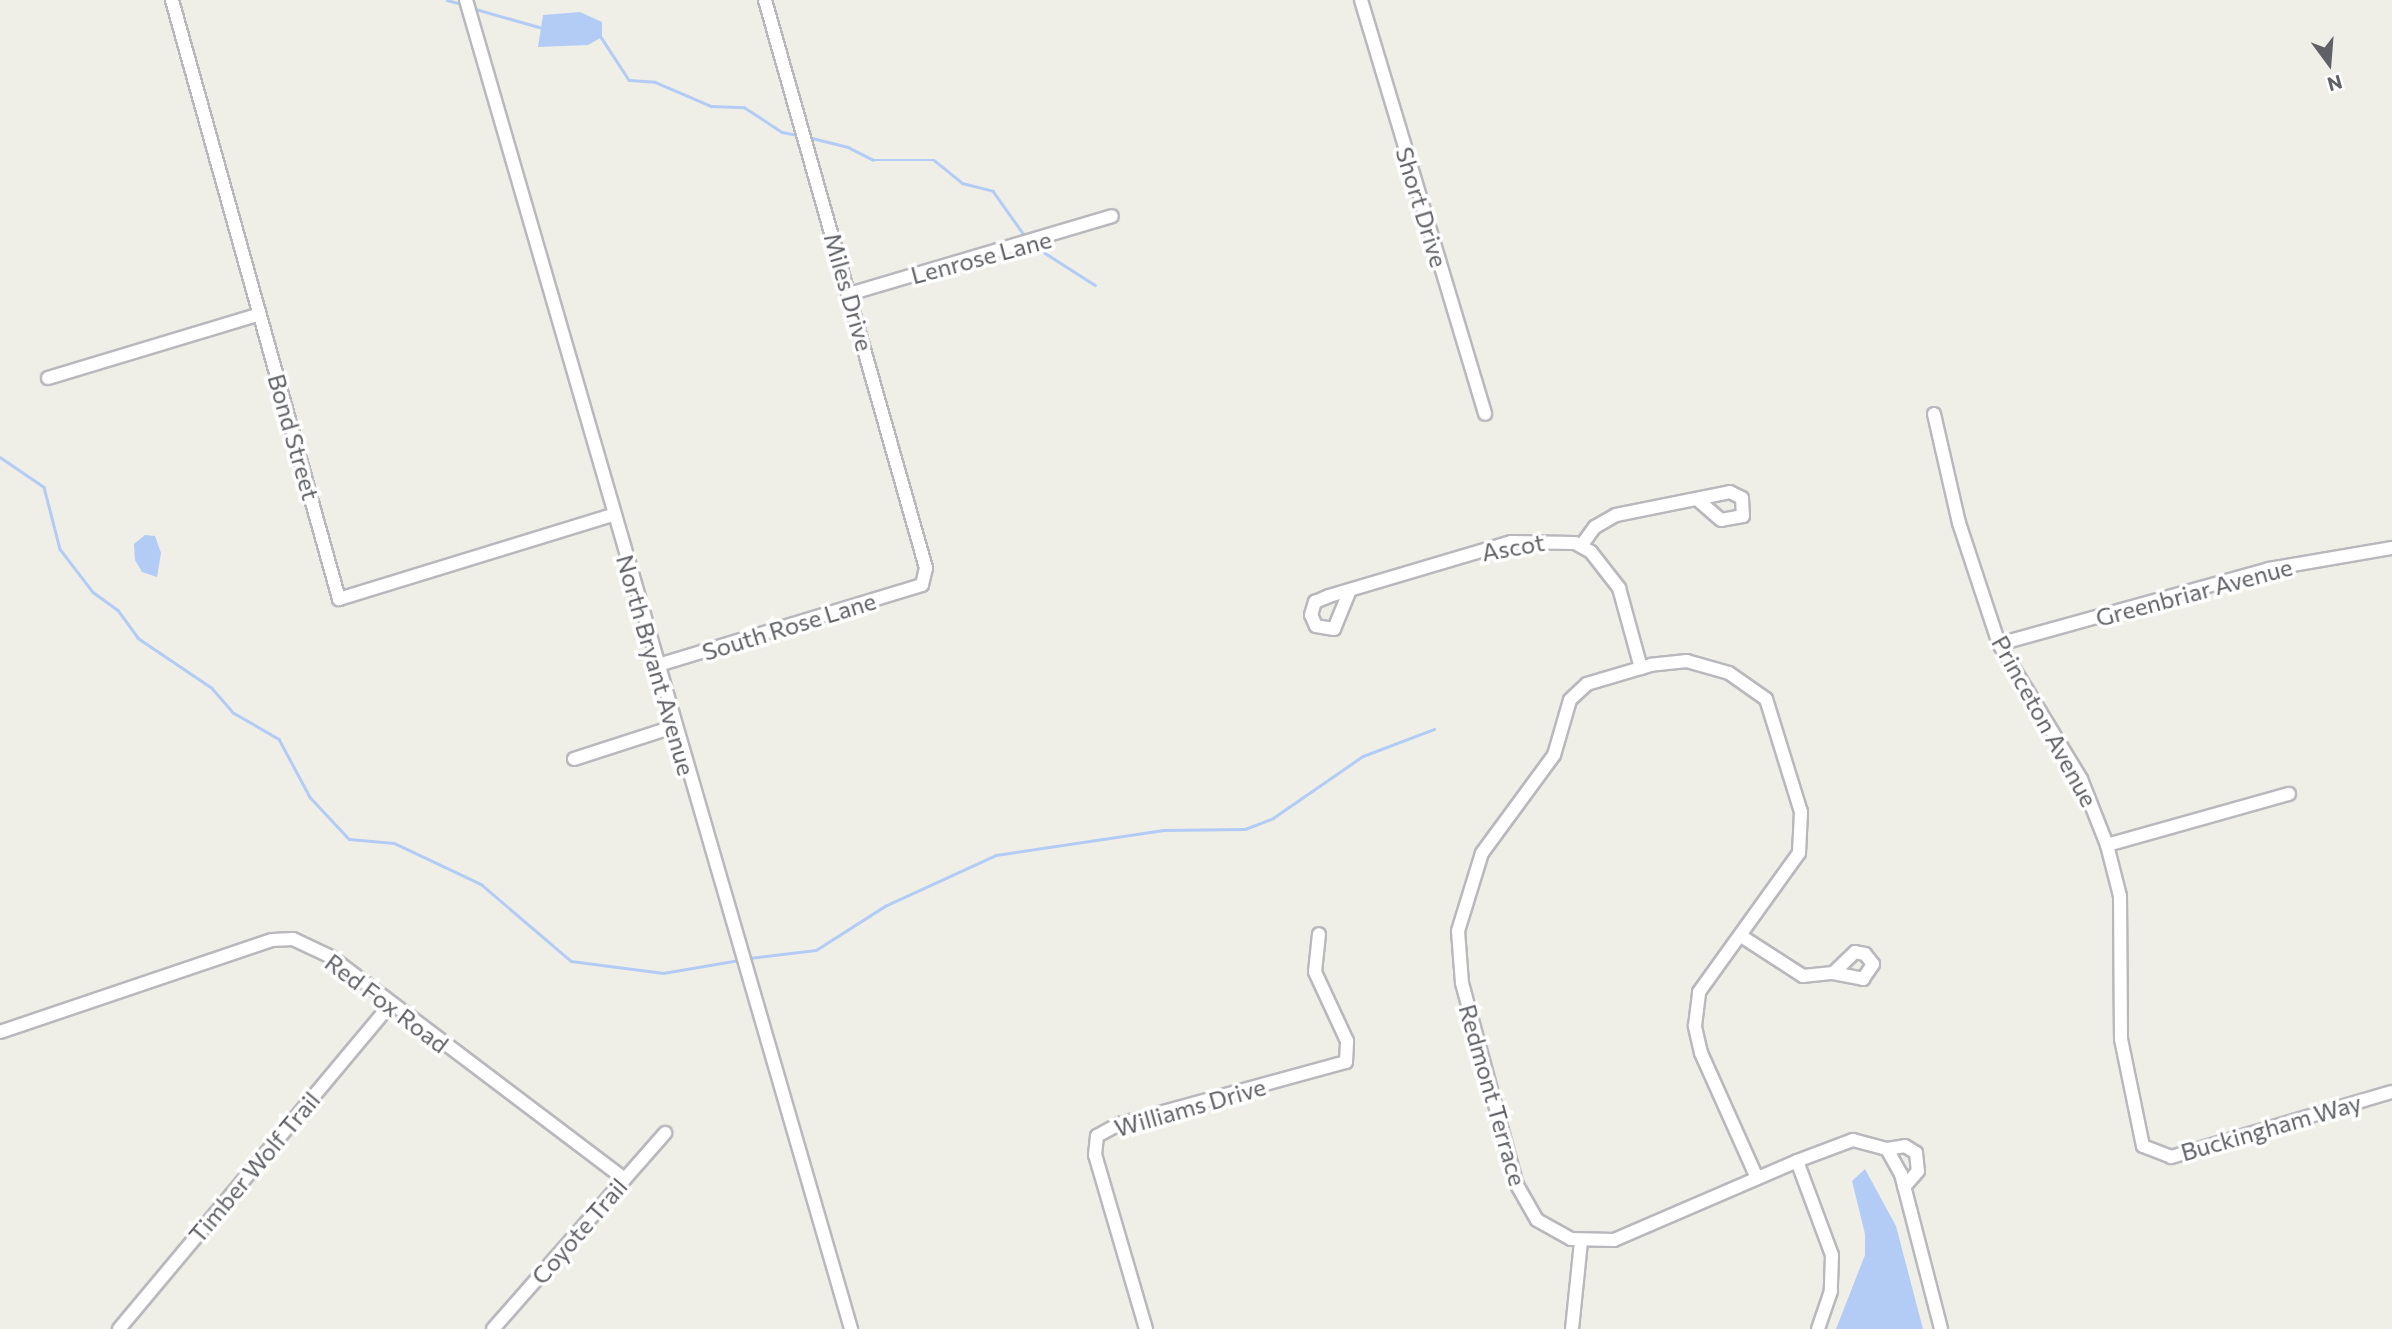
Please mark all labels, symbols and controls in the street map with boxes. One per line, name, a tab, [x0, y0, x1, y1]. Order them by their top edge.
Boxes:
north arrow	[2294, 28, 2364, 98]
text: N	[2325, 71, 2345, 97]
street label: Short Drive	[1390, 143, 1454, 271]
street label: Lenrose Lane	[908, 224, 1054, 290]
street label: Miles Drive	[818, 230, 880, 354]
street label: Bond Street	[262, 371, 326, 503]
street label: Ascot	[1479, 527, 1547, 567]
street label: North Bryant Avenue	[611, 551, 701, 779]
street label: Greenbriar Avenue	[2092, 552, 2296, 632]
street label: South Rose Lane	[699, 586, 879, 666]
street label: Princeton Avenue	[1986, 630, 2104, 812]
street label: Red Fox Road	[320, 947, 454, 1059]
street label: Redmont Terrace	[1453, 1001, 1533, 1189]
street label: Williams Drive	[1111, 1072, 1269, 1142]
street label: Timber Wolf Trail	[182, 1086, 326, 1248]
street label: Buckingham Way	[2177, 1087, 2365, 1167]
street label: Coyote Trail	[525, 1172, 633, 1290]

